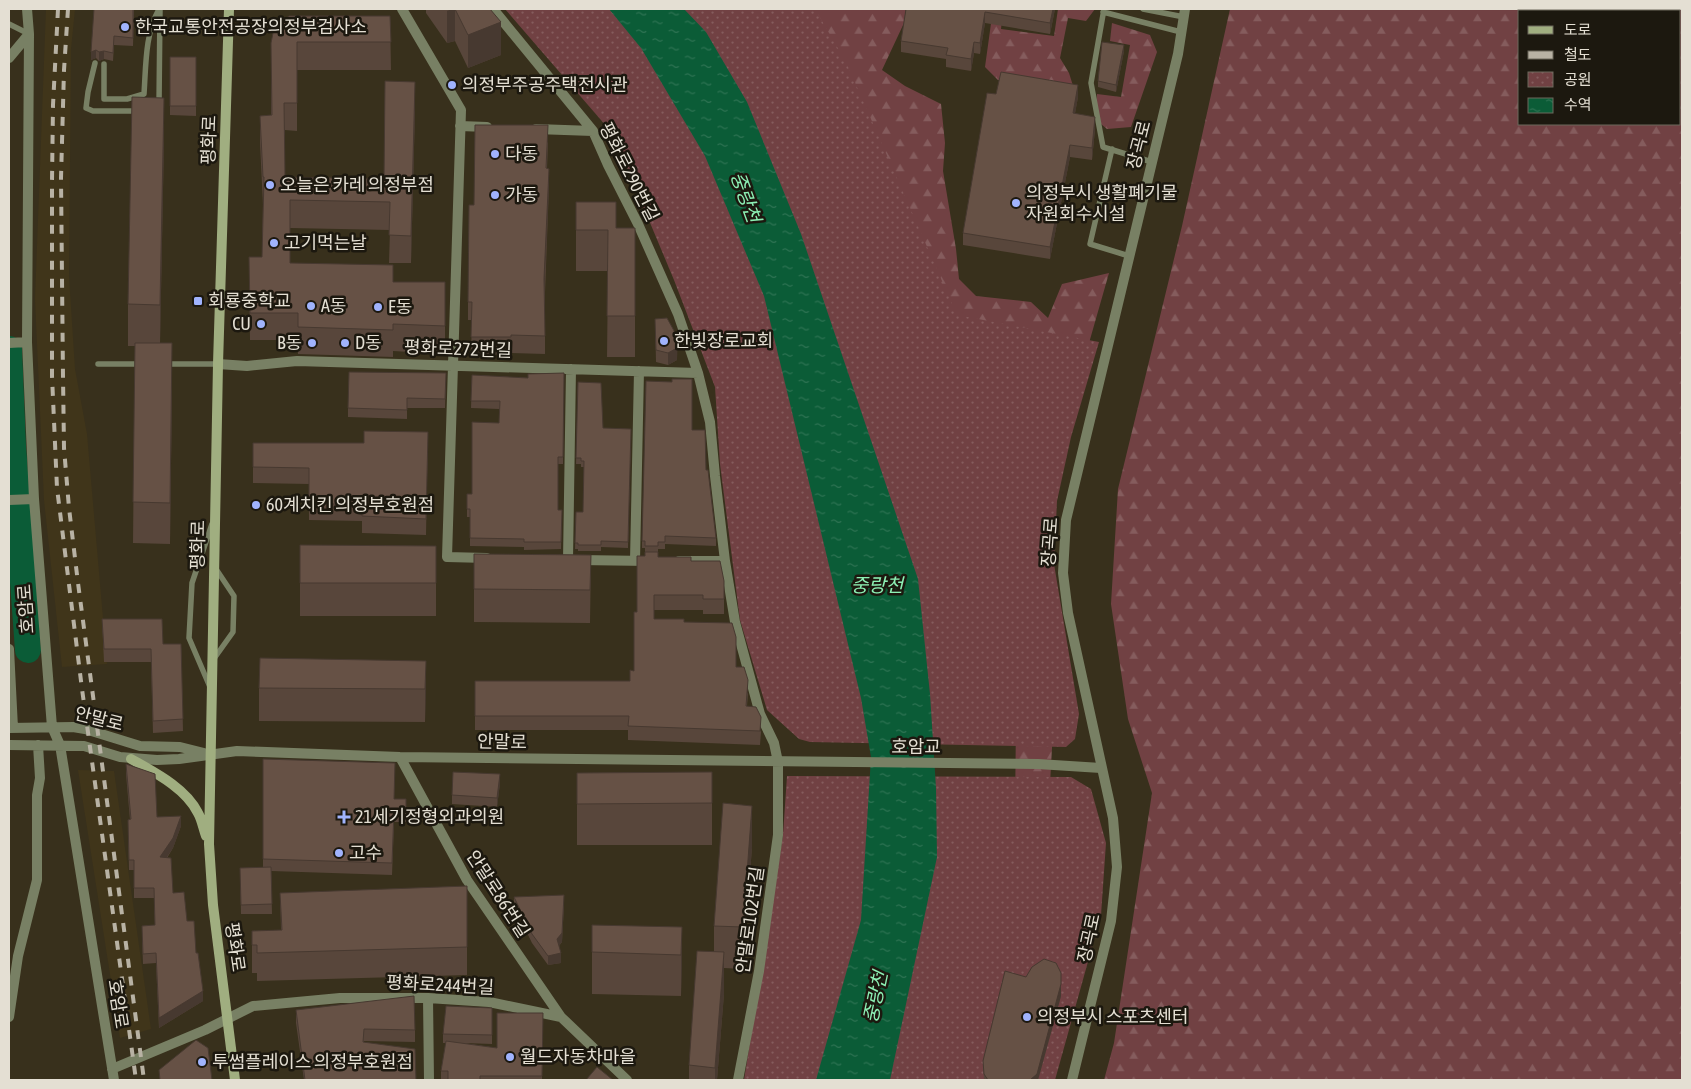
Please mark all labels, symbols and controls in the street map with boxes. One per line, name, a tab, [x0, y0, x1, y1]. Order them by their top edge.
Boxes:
legend	[1518, 10, 1681, 125]
place label: 한국교통안전공장의정부검사소	[135, 16, 367, 37]
marker: 한국교통안전공장의정부검사소	[119, 21, 131, 33]
text: 도로	[1564, 21, 1592, 38]
text: 철도	[1564, 46, 1592, 63]
text: 공원	[1564, 71, 1592, 88]
place label: 의정부주공주택전시관	[462, 74, 628, 95]
marker: 의정부주공주택전시관	[446, 79, 458, 91]
text: 수역	[1564, 96, 1592, 113]
street label: 평화로	[197, 115, 220, 165]
street label: 장곡로	[1122, 118, 1155, 172]
street label: 평화로290번길	[596, 119, 663, 225]
place label: 다동	[505, 143, 538, 164]
marker: 다동	[489, 148, 501, 160]
water label: 중랑천	[727, 169, 766, 227]
place label: 오늘은 카레 의정부점	[280, 174, 434, 195]
marker: 오늘은 카레 의정부점	[264, 179, 276, 191]
place label: 의정부시 생활폐기물 자원회수시설	[1026, 182, 1178, 224]
place label: 가동	[505, 184, 538, 205]
marker: 가동	[489, 189, 501, 201]
marker: 의정부시 생활폐기물 자원회수시설	[1010, 197, 1022, 209]
place label: 고기먹는날	[284, 232, 367, 253]
marker: 고기먹는날	[268, 237, 280, 249]
place label: 회룡중학교	[208, 290, 291, 311]
marker: 회룡중학교	[192, 295, 204, 307]
place label: A동	[321, 295, 346, 316]
place label: E동	[388, 296, 412, 317]
marker: A동	[305, 300, 317, 312]
marker: E동	[372, 301, 384, 313]
place label: CU	[232, 313, 251, 334]
marker: CU	[255, 318, 267, 330]
place label: 한빛장로교회	[674, 330, 773, 351]
place label: B동	[277, 332, 302, 353]
place label: D동	[355, 332, 382, 353]
marker: 한빛장로교회	[658, 335, 670, 347]
street label: 평화로272번길	[404, 336, 512, 361]
marker: B동	[306, 337, 318, 349]
marker: D동	[339, 337, 351, 349]
place label: 60계치킨 의정부호원점	[266, 494, 434, 515]
marker: 60계치킨 의정부호원점	[250, 499, 262, 511]
street label: 장곡로	[1037, 516, 1062, 567]
street label: 평화로	[187, 520, 208, 570]
water label: 중랑천	[851, 574, 905, 596]
street label: 호암로	[13, 584, 38, 635]
street label: 안말로	[72, 702, 126, 735]
street label: 안말로	[477, 731, 527, 752]
street label: 호암교	[891, 736, 941, 757]
place label: 21세기정형외과의원	[355, 806, 504, 827]
marker: 21세기정형외과의원	[337, 810, 351, 824]
place label: 고수	[349, 842, 382, 863]
street label: 안말로86번길	[462, 846, 534, 941]
marker: 고수	[333, 847, 345, 859]
street label: 안말로102번길	[732, 865, 767, 975]
street label: 장곡로	[1073, 911, 1104, 964]
street label: 평화로	[222, 921, 249, 973]
water label: 중랑천	[859, 968, 892, 1025]
street label: 평화로244번길	[385, 971, 495, 998]
street label: 호암로	[104, 978, 133, 1030]
place label: 의정부시 스포츠센터	[1037, 1006, 1189, 1027]
marker: 의정부시 스포츠센터	[1021, 1011, 1033, 1023]
place label: 월드자동차마을	[520, 1046, 636, 1067]
place label: 투썸플레이스 의정부호원점	[212, 1051, 413, 1072]
marker: 월드자동차마을	[504, 1051, 516, 1063]
marker: 투썸플레이스 의정부호원점	[196, 1056, 208, 1068]

